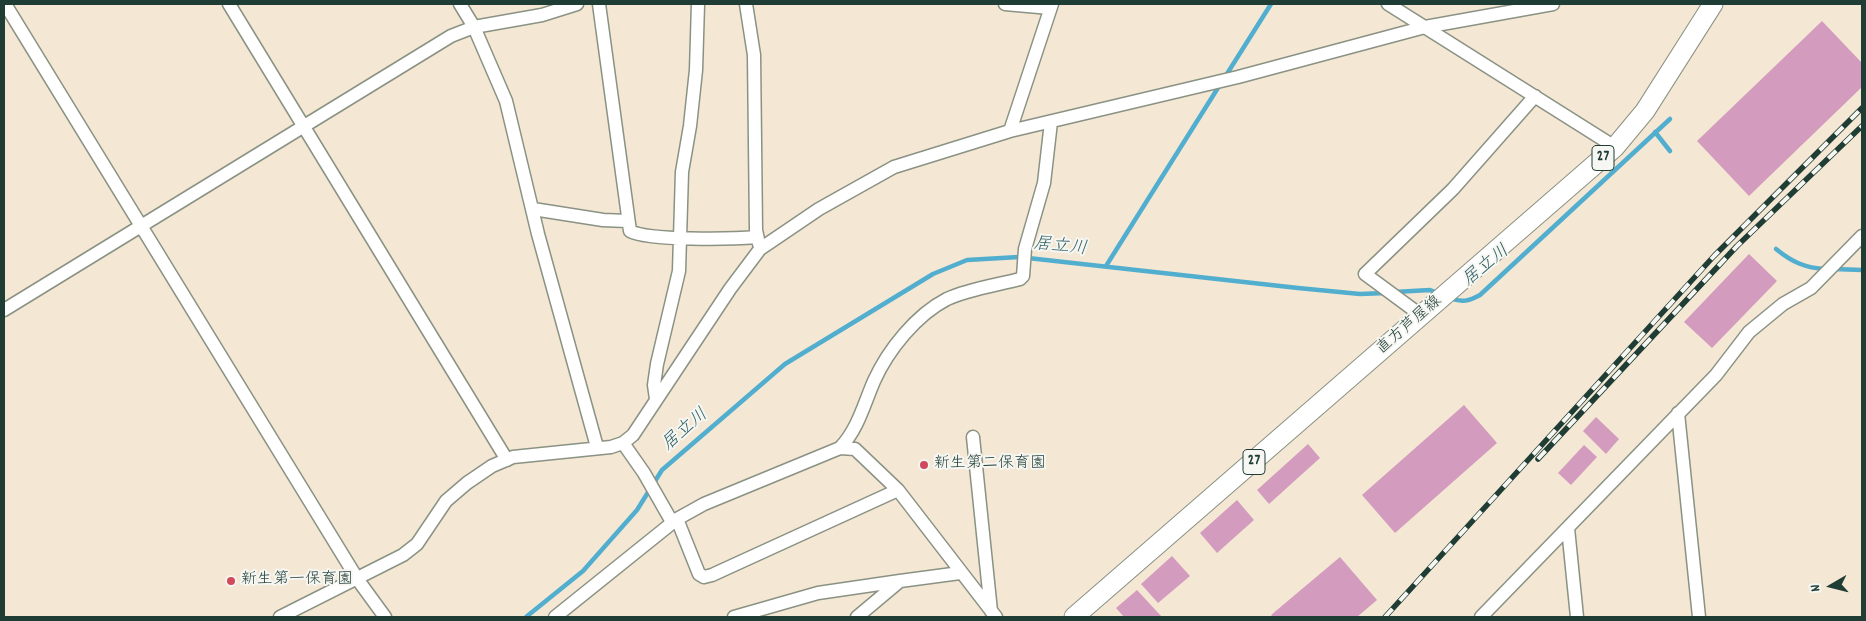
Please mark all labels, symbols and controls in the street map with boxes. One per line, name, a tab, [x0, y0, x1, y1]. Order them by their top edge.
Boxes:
road number: 27	[1592, 146, 1614, 170]
water label: 居立川	[1032, 234, 1088, 262]
water label: 居立川	[1459, 242, 1515, 292]
street label: 直方芦屋線	[1374, 293, 1446, 359]
water label: 居立川	[659, 405, 713, 457]
road number: 27	[1243, 450, 1265, 474]
place label: 新生第二保育園	[934, 455, 1046, 475]
marker: 新生第二保育園	[918, 459, 930, 471]
north arrow	[1806, 561, 1856, 611]
place label: 新生第一保育園	[241, 571, 353, 591]
marker: 新生第一保育園	[225, 575, 237, 587]
text: N	[1806, 583, 1827, 593]

